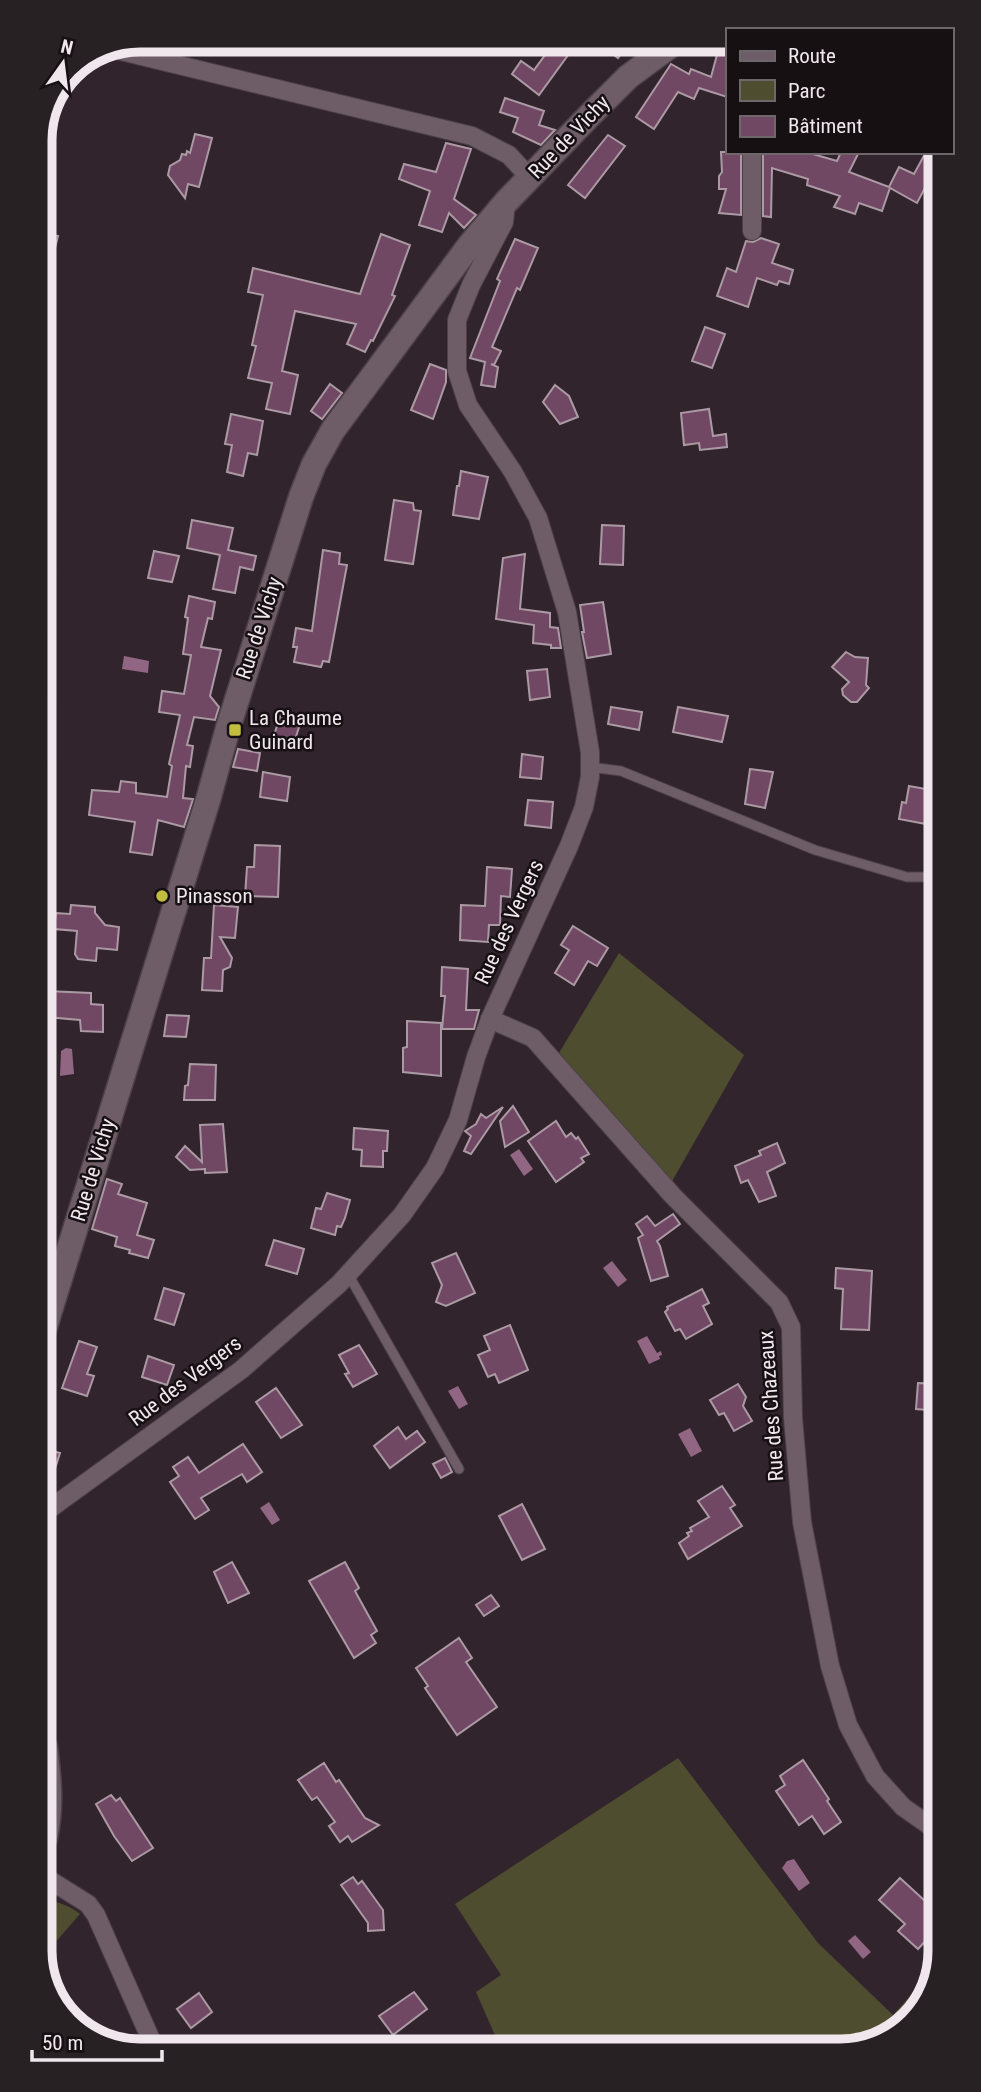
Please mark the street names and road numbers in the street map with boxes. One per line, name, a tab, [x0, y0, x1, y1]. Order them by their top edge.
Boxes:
street label: Rue de Vichy	[523, 90, 615, 184]
street label: Rue de Vichy	[231, 574, 287, 682]
street label: Rue des Vergers	[470, 856, 548, 988]
street label: Rue de Vichy	[66, 1115, 120, 1224]
street label: Rue des Chazeaux	[754, 1330, 788, 1482]
street label: Rue des Vergers	[124, 1331, 246, 1431]

